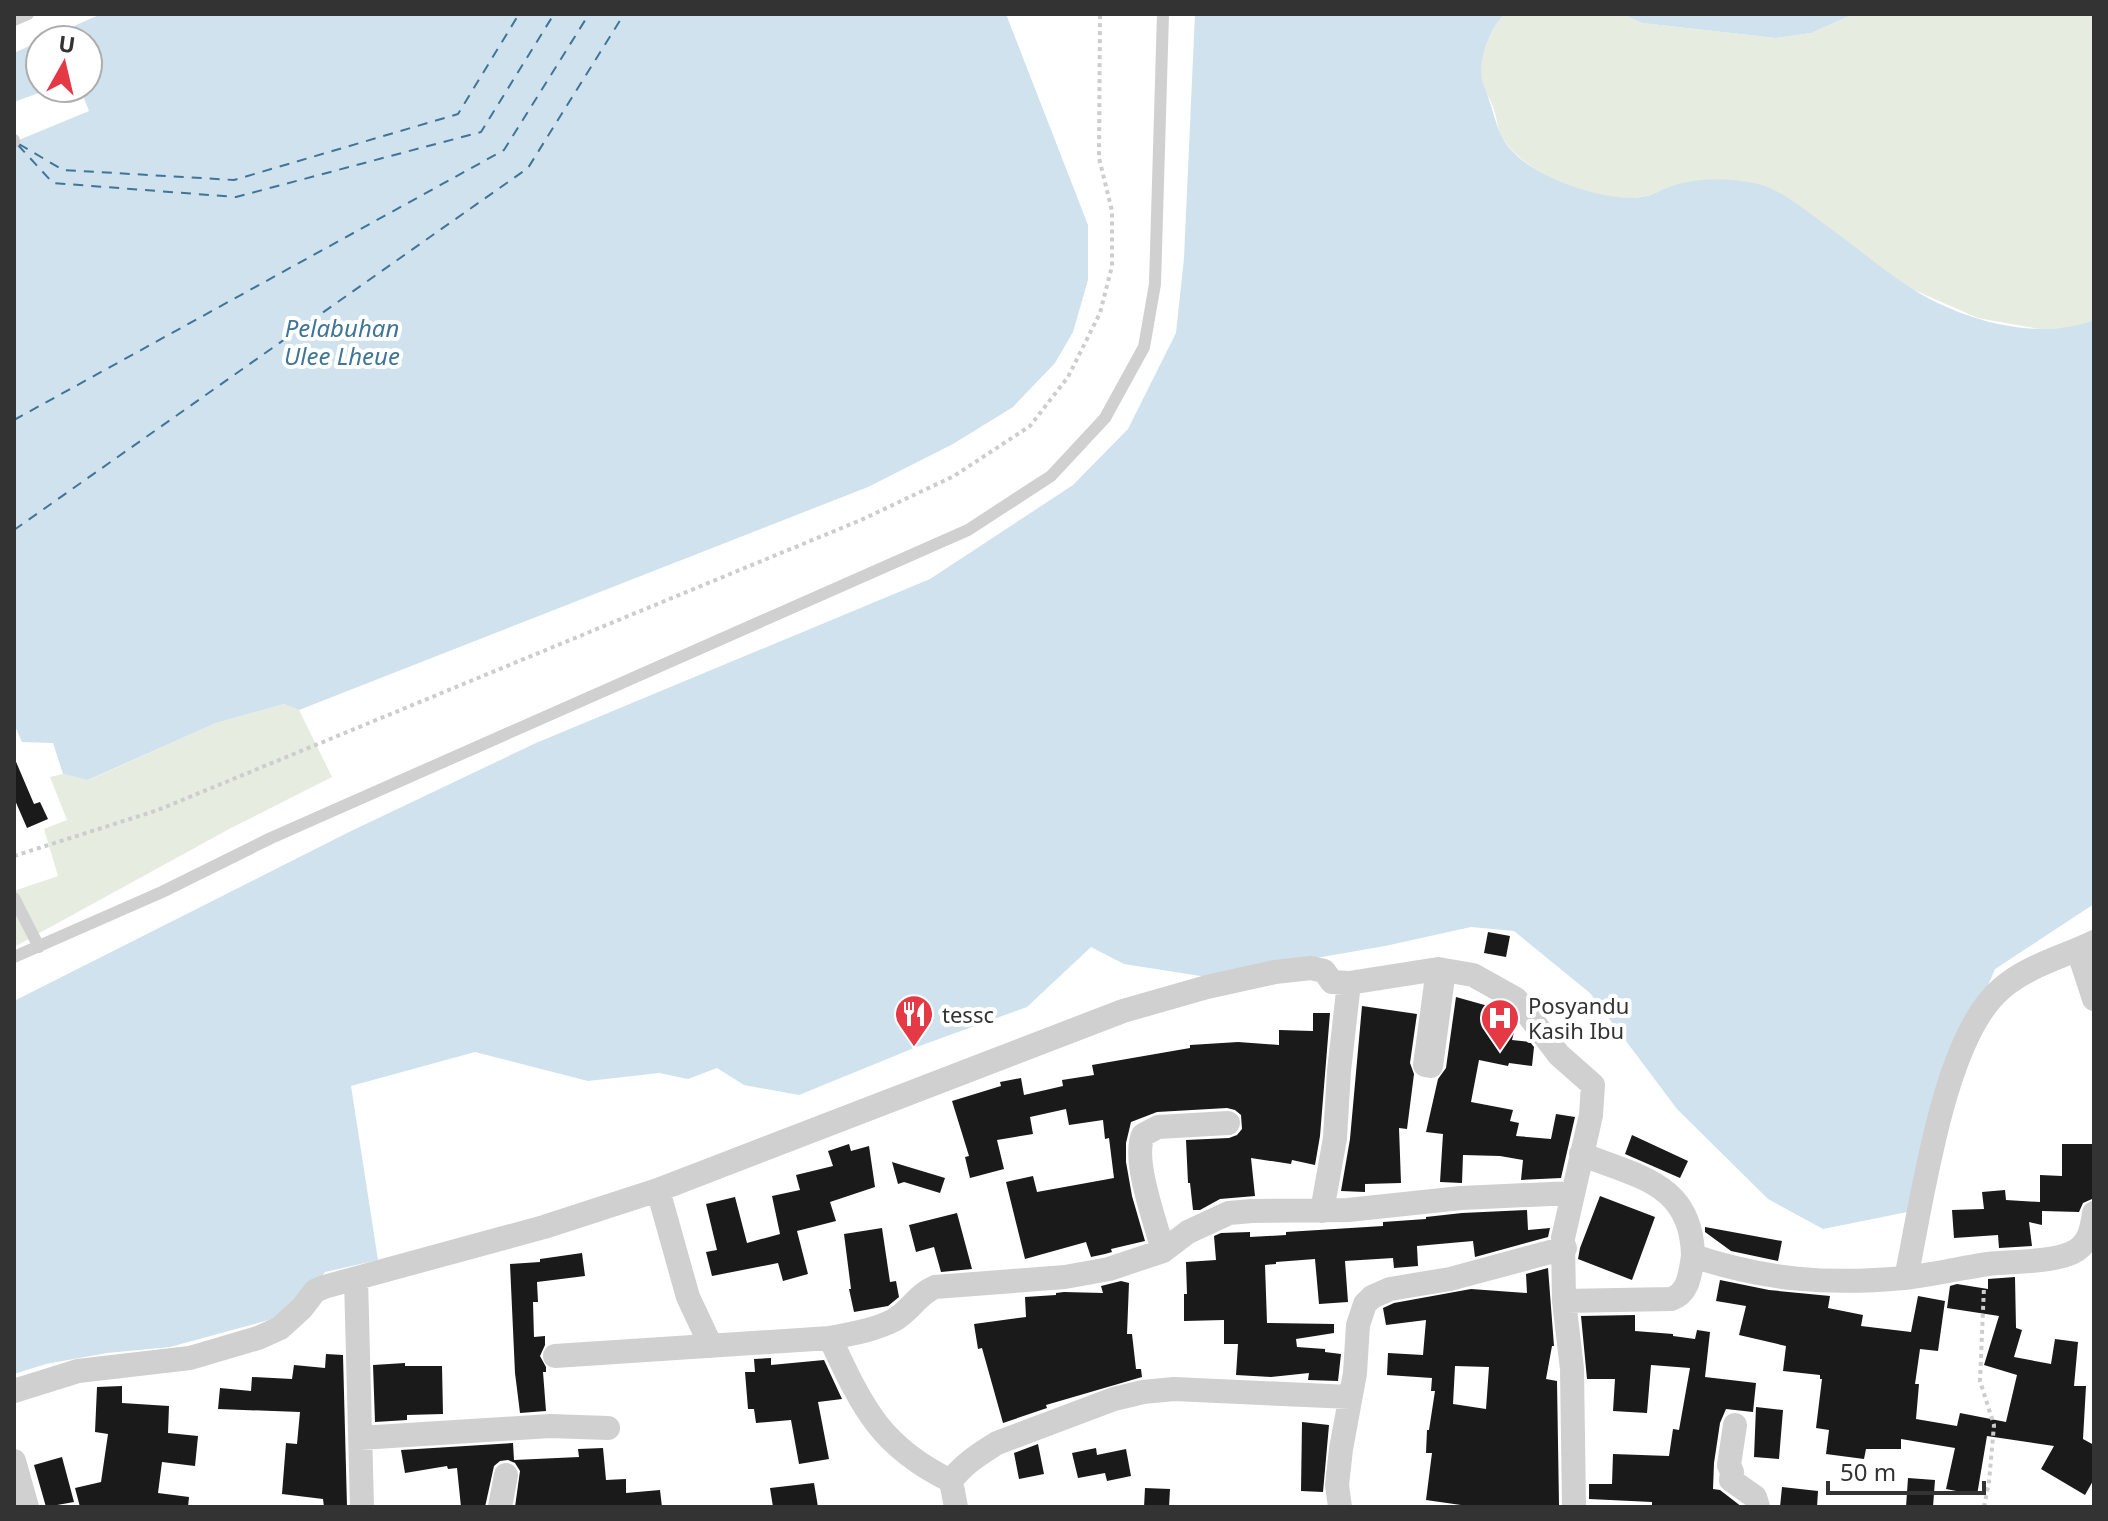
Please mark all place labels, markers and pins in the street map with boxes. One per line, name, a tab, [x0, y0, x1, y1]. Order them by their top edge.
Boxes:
place label: Posyandu Kasih Ibu	[1528, 990, 1629, 1045]
restaurant icon: tessc	[893, 993, 935, 1048]
hospital icon: Posyandu Kasih Ibu	[1479, 997, 1521, 1052]
place label: tessc	[942, 999, 994, 1029]

